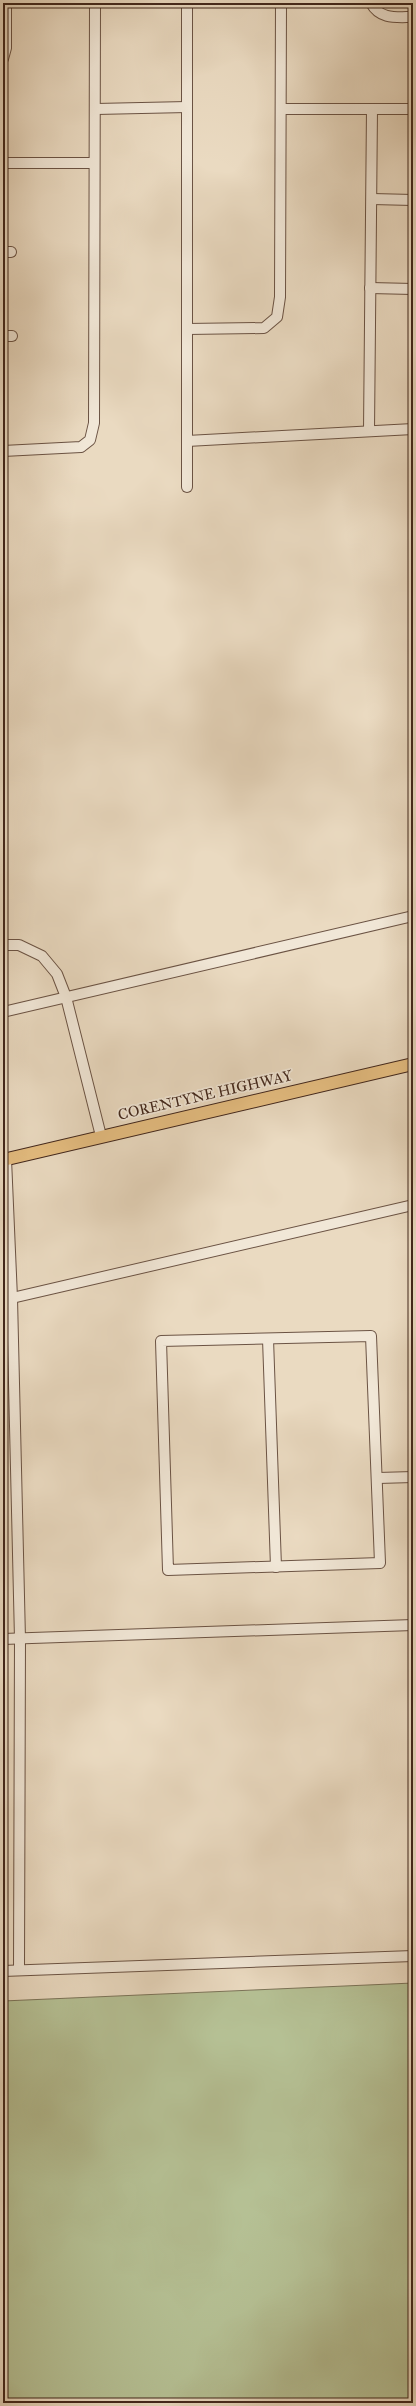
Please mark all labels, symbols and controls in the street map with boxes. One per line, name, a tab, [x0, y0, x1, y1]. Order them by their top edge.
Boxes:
street label: CORENTYNE HIGHWAY	[116, 1066, 294, 1124]

